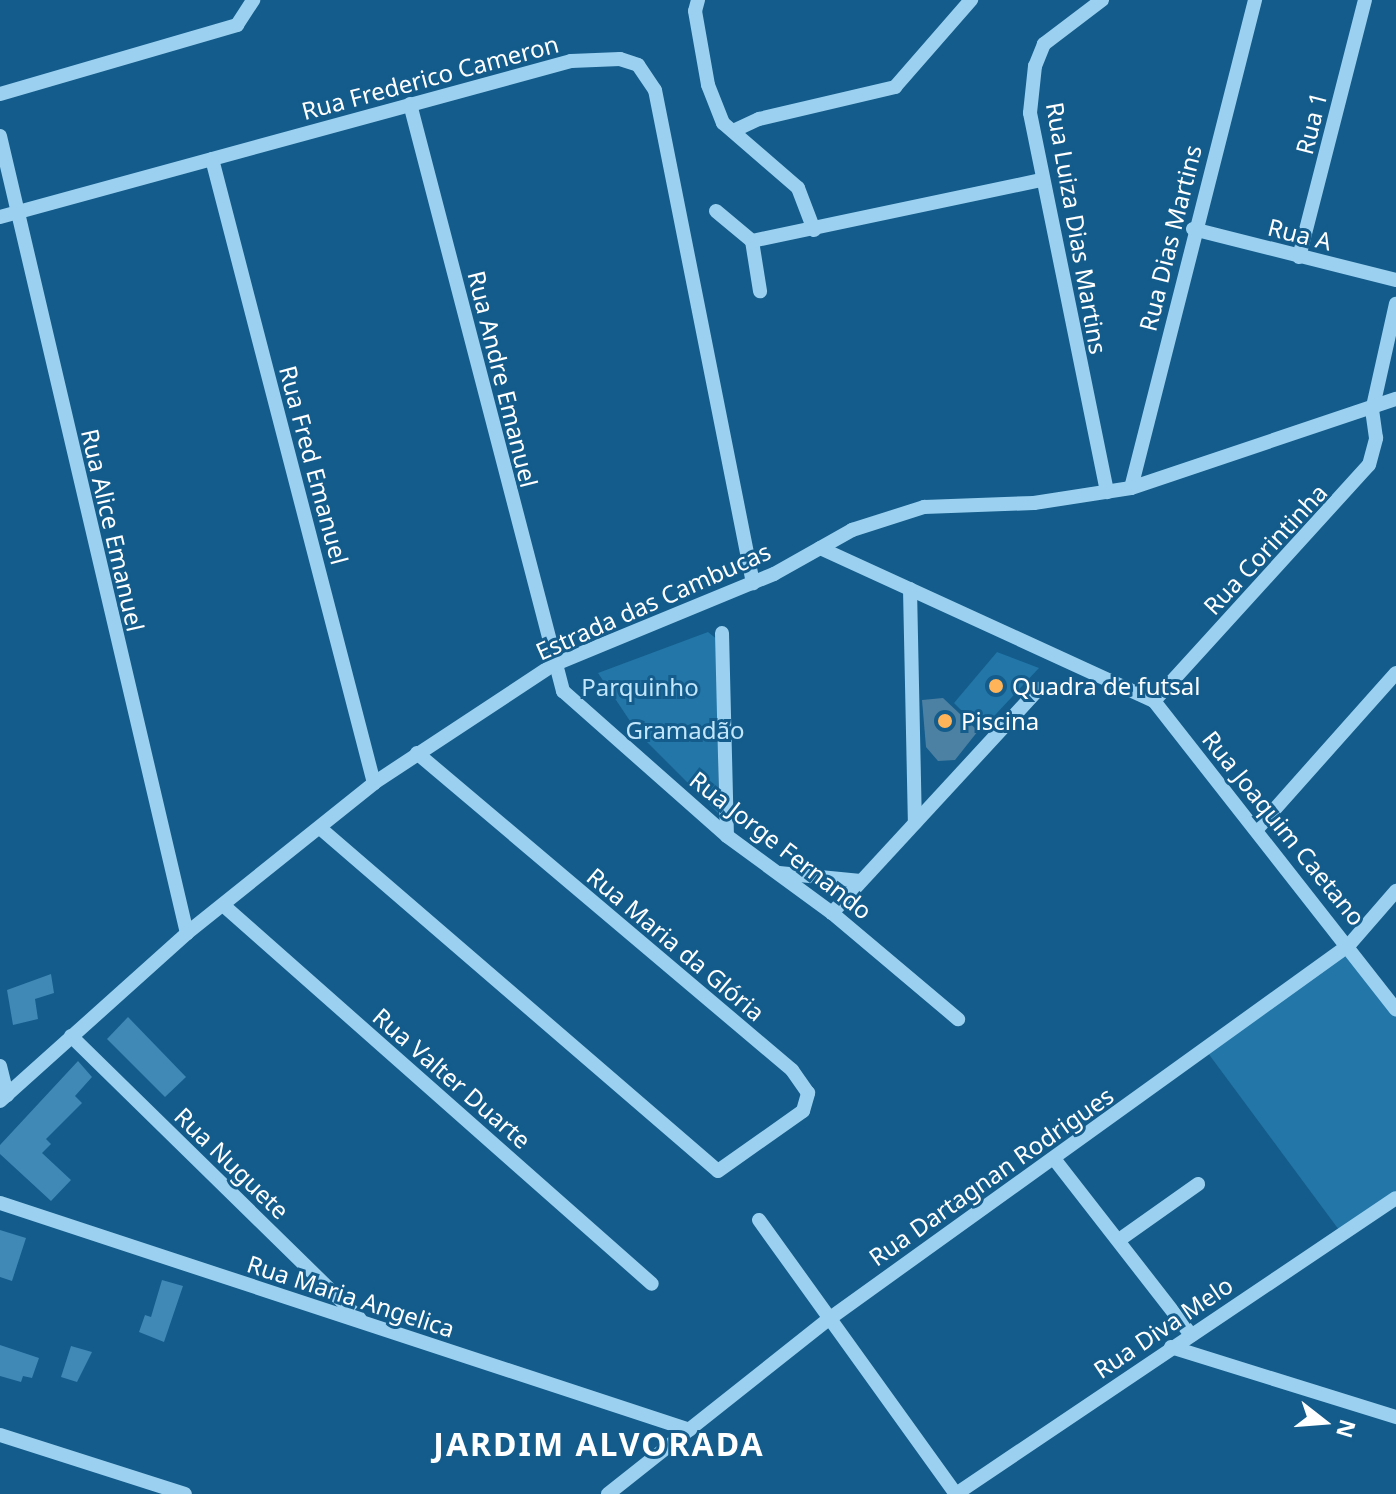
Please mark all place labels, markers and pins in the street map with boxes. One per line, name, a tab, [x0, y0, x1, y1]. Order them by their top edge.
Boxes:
place label: Quadra de futsal	[1012, 672, 1200, 700]
marker: Quadra de futsal	[987, 677, 1005, 695]
place label: Piscina	[961, 707, 1039, 735]
marker: Piscina	[936, 712, 954, 730]

